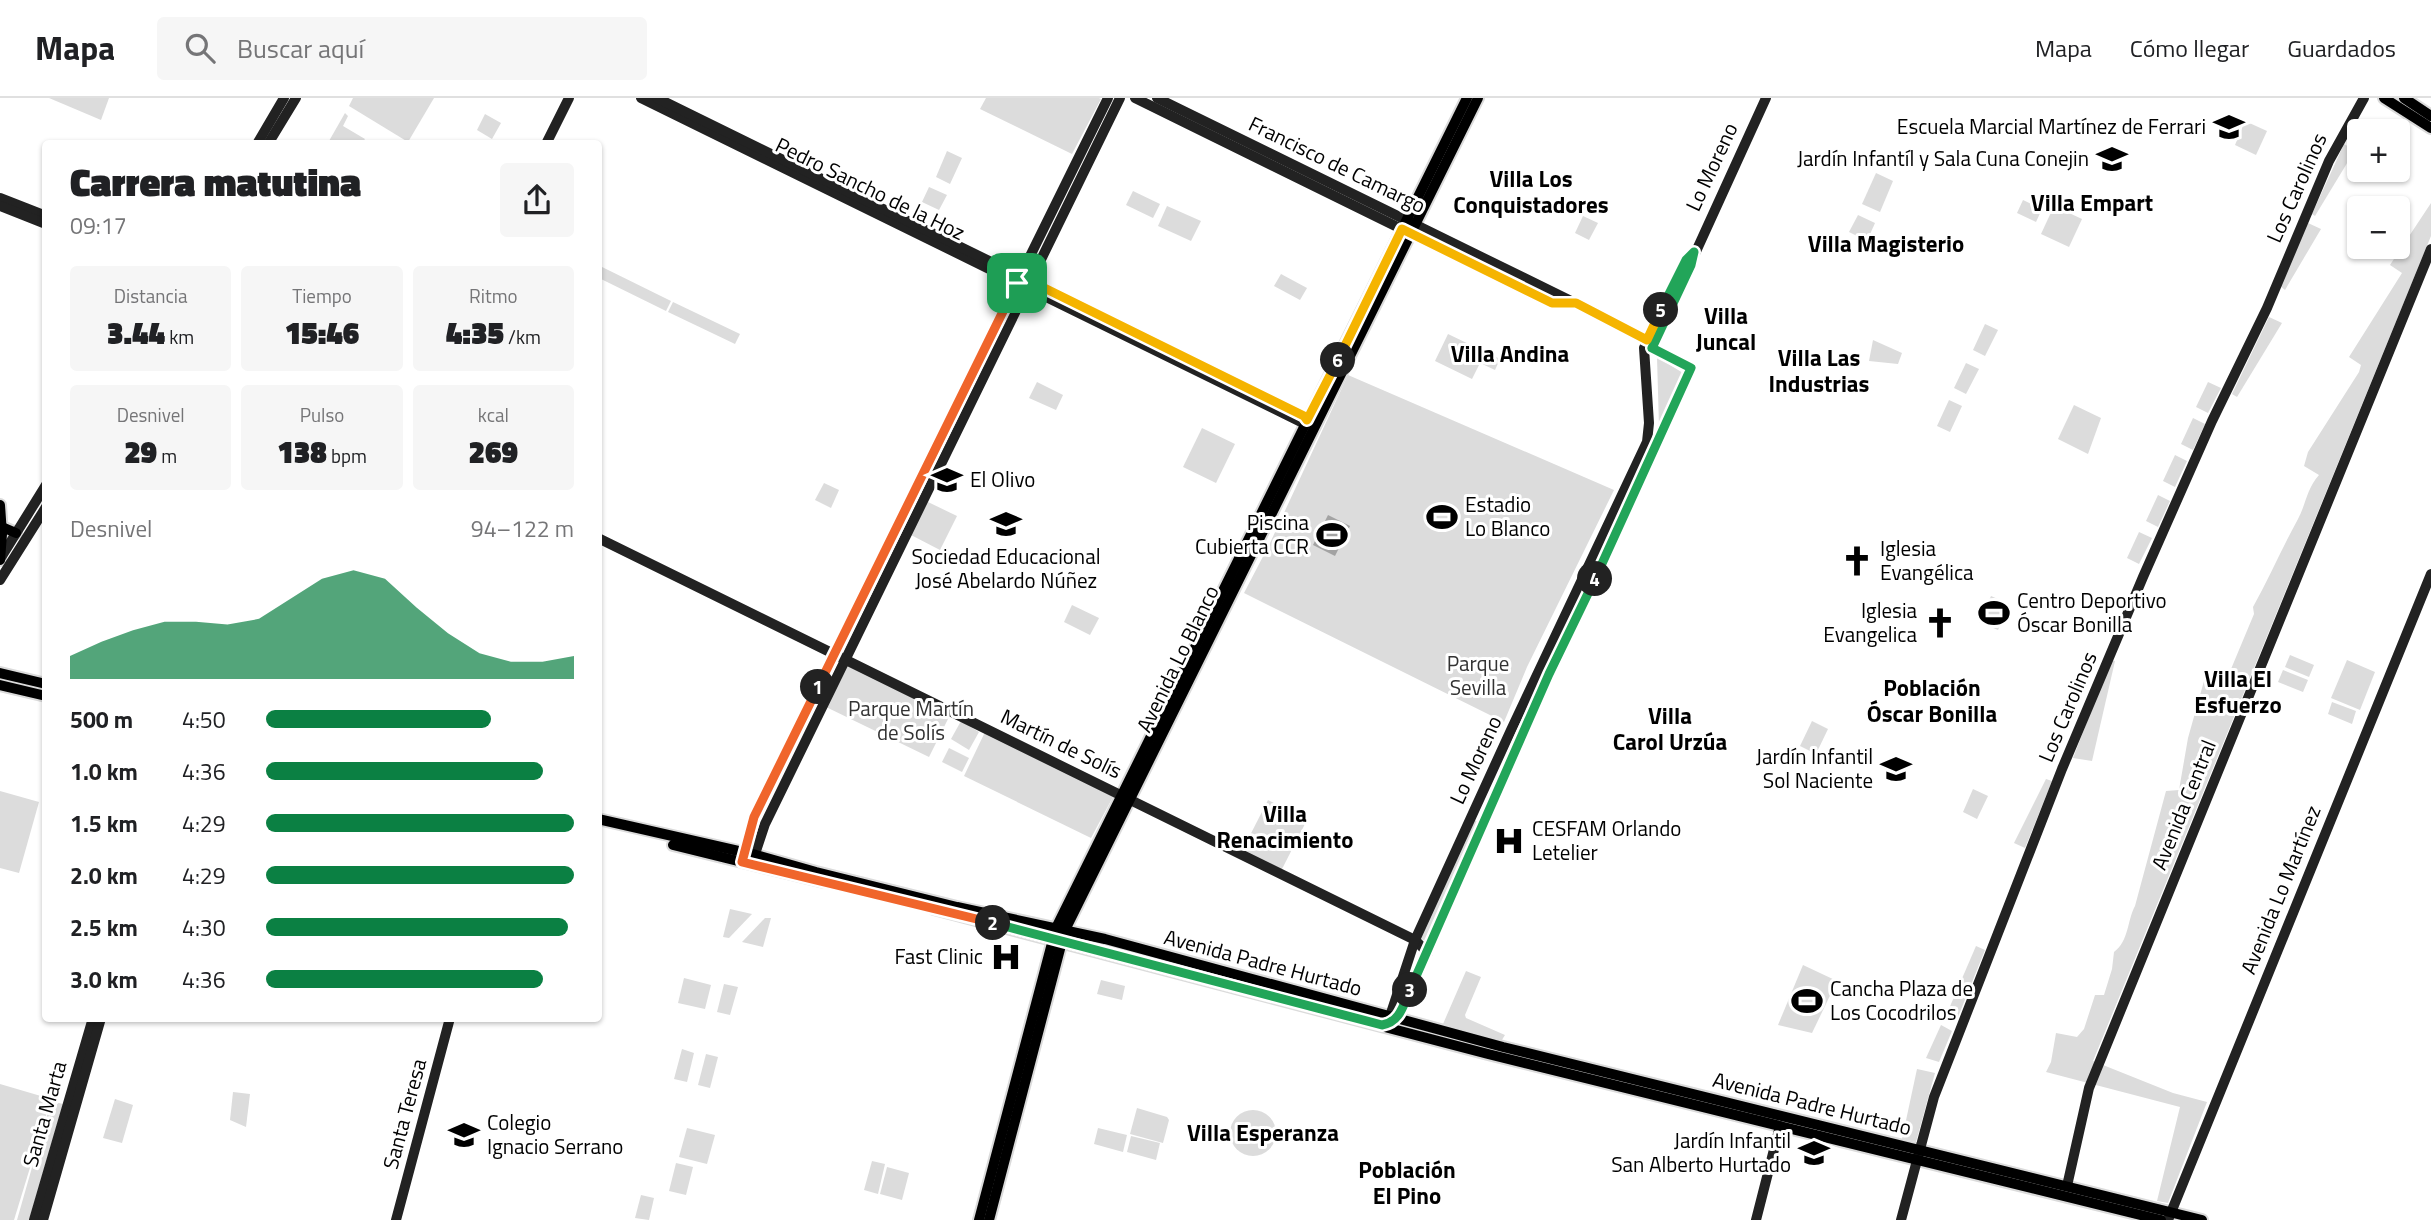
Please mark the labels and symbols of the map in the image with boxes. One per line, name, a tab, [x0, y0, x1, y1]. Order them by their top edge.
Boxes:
street label: Francisco de Camargo	[1244, 107, 1431, 221]
place label: Escuela Marcial Martínez de Ferrari	[1897, 110, 2206, 142]
school or university icon: Escuela Marcial Martínez de Ferrari	[2212, 110, 2246, 144]
street label: Lo Moreno	[1677, 117, 1746, 216]
street label: Pedro Sancho de la Hoz	[770, 128, 971, 248]
street label: Los Carolinos	[2258, 128, 2335, 248]
place label: Jardín Infantíl y Sala Cuna Conejin	[1797, 142, 2089, 174]
school or university icon: Jardín Infantíl y Sala Cuna Conejin	[2095, 142, 2129, 176]
district label: Villa Los Conquistadores	[1453, 161, 1609, 222]
district label: Villa Empart	[2031, 185, 2153, 220]
district label: Villa Magisterio	[1808, 226, 1964, 261]
pin	[987, 253, 1047, 313]
pin: 5	[1644, 292, 1678, 328]
district label: Villa Juncal	[1696, 298, 1756, 359]
district label: Villa Andina	[1451, 336, 1569, 371]
district label: Villa Las Industrias	[1769, 340, 1870, 401]
pin: 6	[1320, 342, 1356, 378]
school or university icon: El Olivo	[930, 463, 964, 497]
place label: El Olivo	[970, 463, 1035, 495]
place label: Estadio Lo Blanco	[1465, 488, 1550, 544]
sports icon: Estadio Lo Blanco	[1425, 500, 1459, 534]
place label: Piscina Cubierta CCR	[1195, 506, 1309, 562]
school or university icon: Sociedad Educacional José Abelardo Núñez	[989, 507, 1023, 541]
sports icon: Piscina Cubierta CCR	[1315, 518, 1349, 552]
place label: Iglesia Evangélica	[1880, 532, 1974, 588]
place label: Sociedad Educacional José Abelardo Núñez	[911, 540, 1101, 596]
church icon: Iglesia Evangélica	[1840, 544, 1874, 578]
pin: 4	[1578, 561, 1612, 596]
street label: Avenida Lo Blanco	[1128, 580, 1227, 738]
place label: Centro Deportivo Óscar Bonilla	[2017, 584, 2167, 640]
place label: Iglesia Evangelica	[1823, 594, 1917, 650]
sports icon: Centro Deportivo Óscar Bonilla	[1977, 596, 2011, 630]
church icon: Iglesia Evangelica	[1923, 606, 1957, 640]
street label: Los Carolinos	[2029, 646, 2105, 767]
park label: Parque Sevilla	[1447, 647, 1509, 703]
district label: Villa El Esfuerzo	[2194, 661, 2282, 722]
pin: 1	[800, 670, 836, 704]
district label: Población Óscar Bonilla	[1867, 670, 1997, 731]
park label: Parque Martín de Solís	[848, 692, 974, 748]
district label: Villa Carol Urzúa	[1613, 698, 1727, 759]
street label: Martín de Solís	[995, 700, 1127, 786]
street label: Lo Moreno	[1441, 710, 1510, 809]
street label: Avenida Central	[2142, 735, 2224, 875]
place label: Jardín Infantil Sol Naciente	[1756, 740, 1873, 796]
school or university icon: Jardín Infantil Sol Naciente	[1879, 752, 1913, 786]
district label: Villa Renacimiento	[1217, 796, 1353, 857]
street label: Avenida Lo Martínez	[2232, 801, 2328, 979]
place label: CESFAM Orlando Letelier	[1532, 812, 1681, 868]
hospital icon: CESFAM Orlando Letelier	[1492, 824, 1526, 858]
pin: 2	[976, 906, 1010, 940]
street label: Avenida Padre Hurtado	[1161, 920, 1366, 1004]
place label: Fast Clinic	[894, 940, 983, 972]
hospital icon: Fast Clinic	[989, 940, 1023, 974]
pin: 3	[1392, 972, 1428, 1008]
place label: Cancha Plaza de Los Cocodrilos	[1830, 972, 1973, 1028]
sports icon: Cancha Plaza de Los Cocodrilos	[1790, 984, 1824, 1018]
street label: Santa Teresa	[374, 1054, 434, 1173]
street label: Santa Marta	[14, 1056, 75, 1171]
street label: Avenida Padre Hurtado	[1710, 1063, 1915, 1143]
place label: Colegio Ignacio Serrano	[487, 1106, 623, 1162]
district label: Villa Esperanza	[1187, 1115, 1339, 1150]
school or university icon: Colegio Ignacio Serrano	[447, 1118, 481, 1152]
place label: Jardín Infantil San Alberto Hurtado	[1611, 1124, 1791, 1180]
school or university icon: Jardín Infantil San Alberto Hurtado	[1797, 1136, 1831, 1170]
district label: Población El Pino	[1358, 1152, 1456, 1213]

